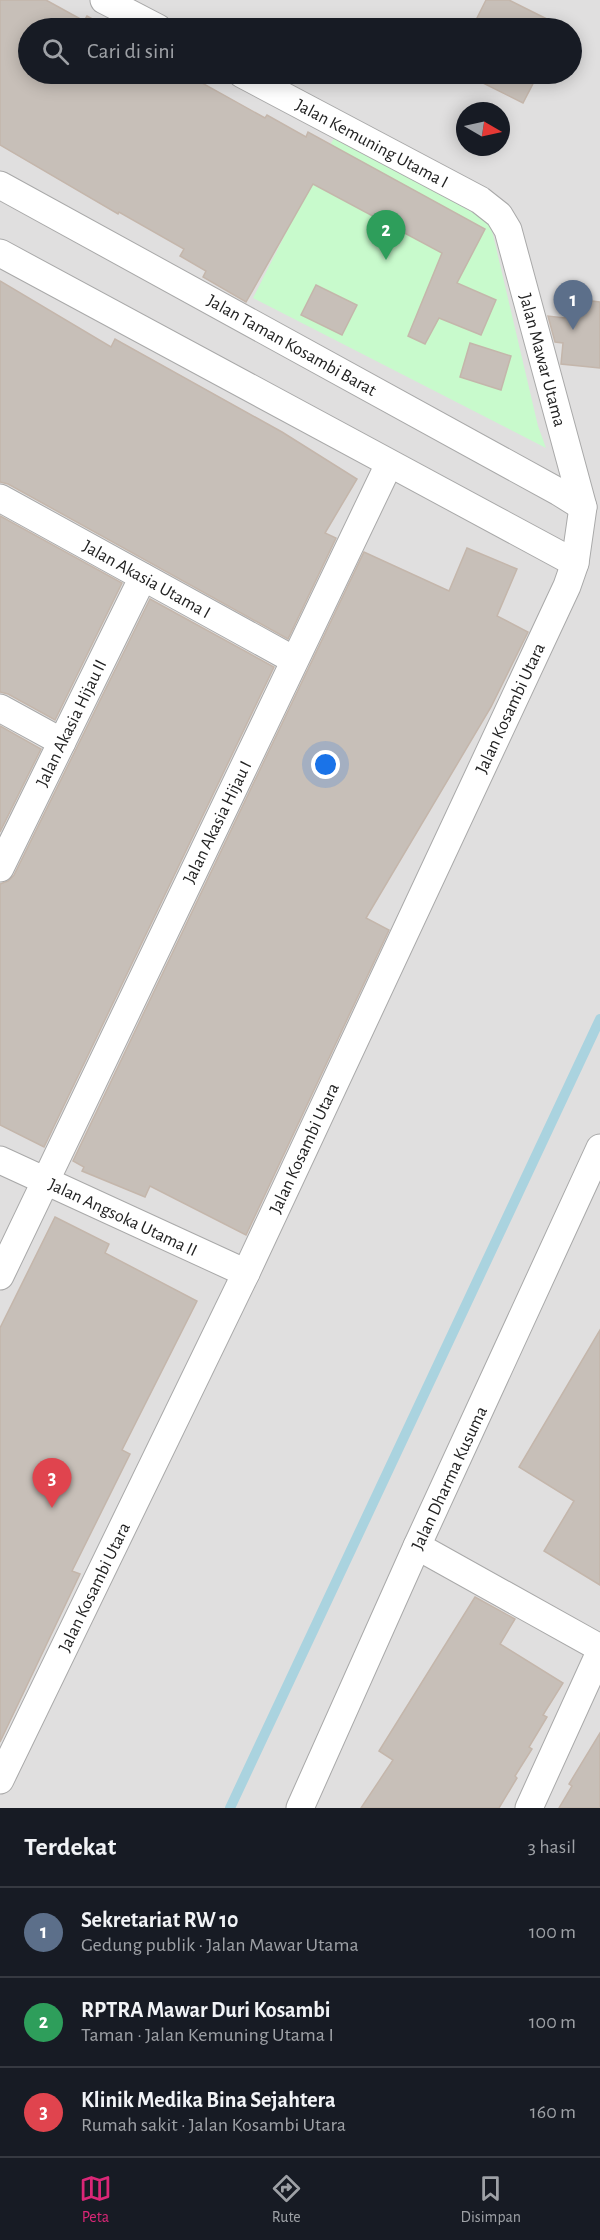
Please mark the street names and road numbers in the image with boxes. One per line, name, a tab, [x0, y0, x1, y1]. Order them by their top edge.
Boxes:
street label: Jalan Kemuning Utama I	[292, 96, 451, 192]
street label: Jalan Taman Kosambi Barat	[204, 292, 379, 400]
street label: Jalan Mawar Utama	[516, 292, 568, 429]
street label: Jalan Akasia Utama I	[80, 537, 213, 622]
street label: Jalan Kosambi Utara	[473, 640, 549, 776]
street label: Jalan Akasia Hijau II	[33, 657, 110, 790]
street label: Jalan Akasia Hijau I	[180, 758, 255, 887]
street label: Jalan Kosambi Utara	[267, 1080, 343, 1216]
street label: Jalan Angsoka Utama II	[45, 1176, 200, 1260]
street label: Jalan Dharma Kusuma	[409, 1404, 491, 1553]
street label: Jalan Kosambi Utara	[56, 1520, 134, 1655]

